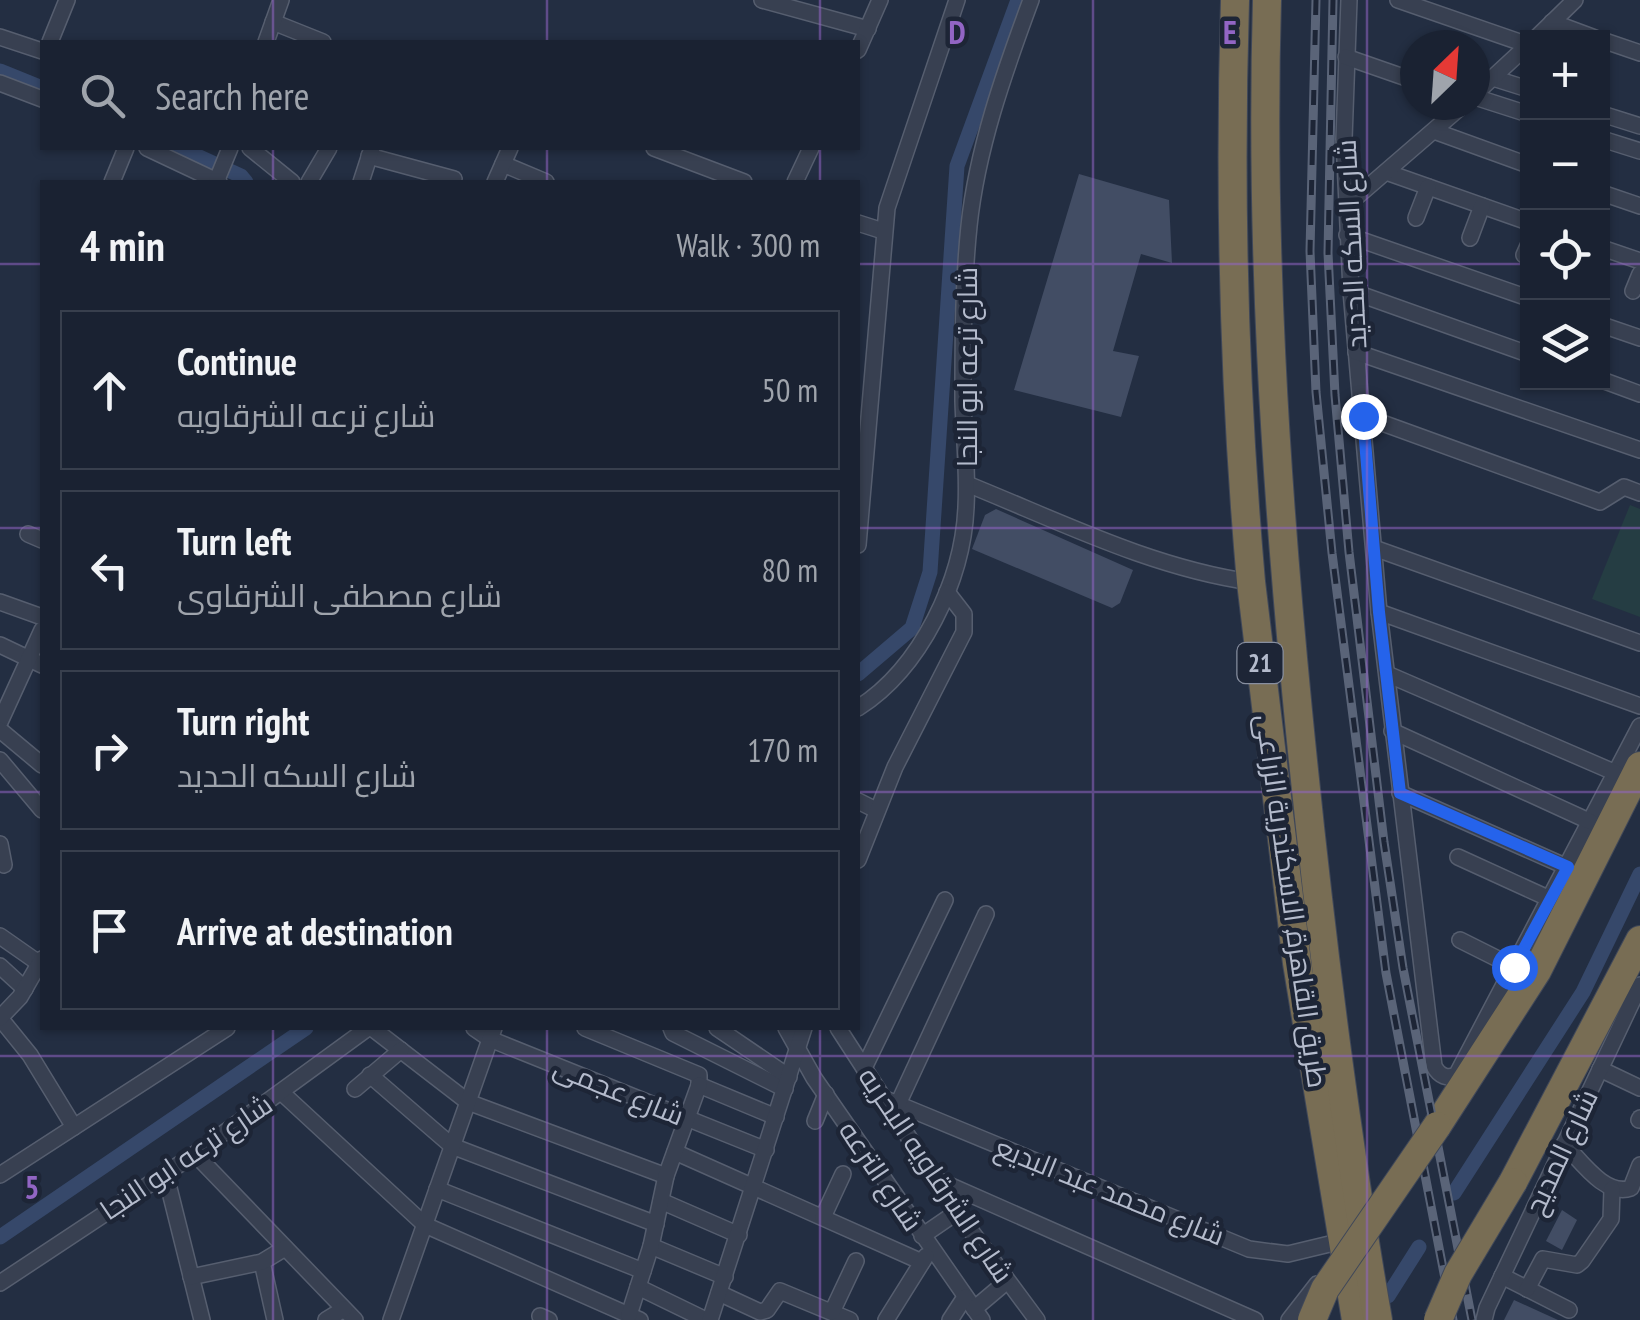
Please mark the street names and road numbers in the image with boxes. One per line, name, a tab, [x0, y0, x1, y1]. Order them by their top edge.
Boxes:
street label: شارع السكه الحديد	[1327, 138, 1375, 350]
street label: شارع ترعه ابو النجا	[948, 267, 986, 467]
road number: 21	[1238, 643, 1282, 683]
street label: طريق القاهرة, الاسكندرية الزراعى	[1248, 712, 1337, 1090]
street label: شارع عجمى	[548, 1048, 690, 1134]
street label: شارع الشرقاويه البحريه	[850, 1060, 1022, 1290]
street label: شارع المديح	[1515, 1083, 1607, 1221]
street label: شارع ترعه ابو النجا	[92, 1085, 280, 1229]
street label: شارع الترعه	[830, 1114, 932, 1238]
street label: شارع محمد عبد البديع	[990, 1128, 1230, 1254]

